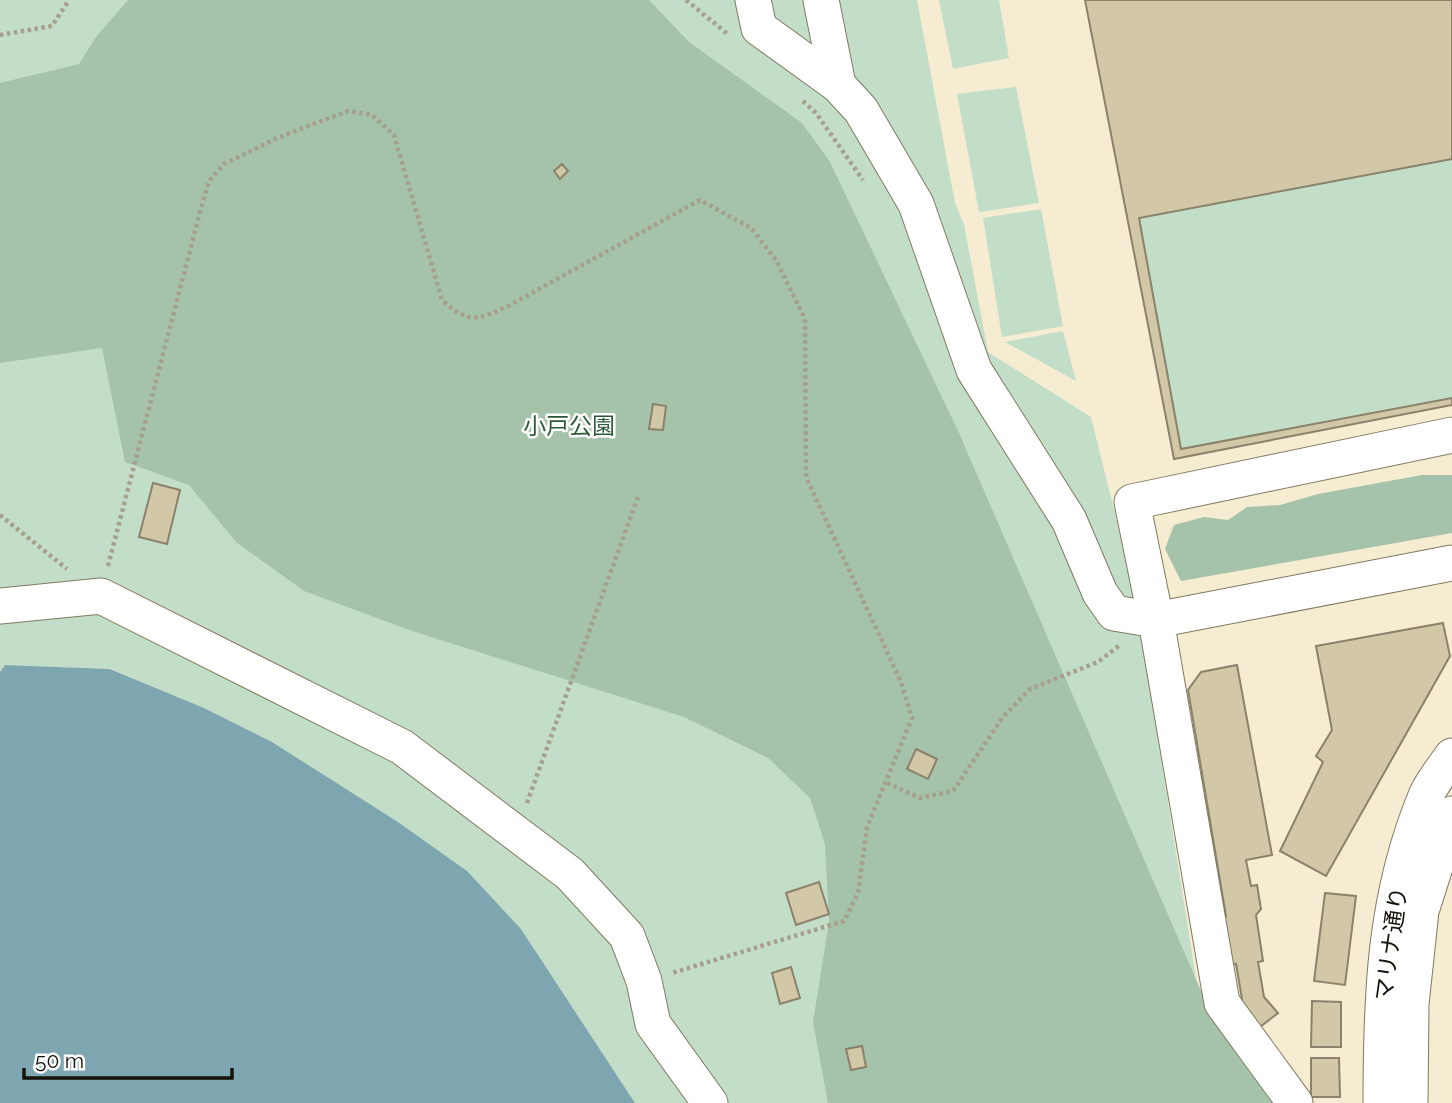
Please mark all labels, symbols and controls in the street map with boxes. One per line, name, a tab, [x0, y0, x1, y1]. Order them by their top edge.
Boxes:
park label: 小戸公園	[523, 412, 615, 439]
street label: マリナ通り	[1369, 885, 1412, 1003]
scale bar	[24, 1036, 233, 1080]
text: 50 m	[35, 1048, 84, 1073]

